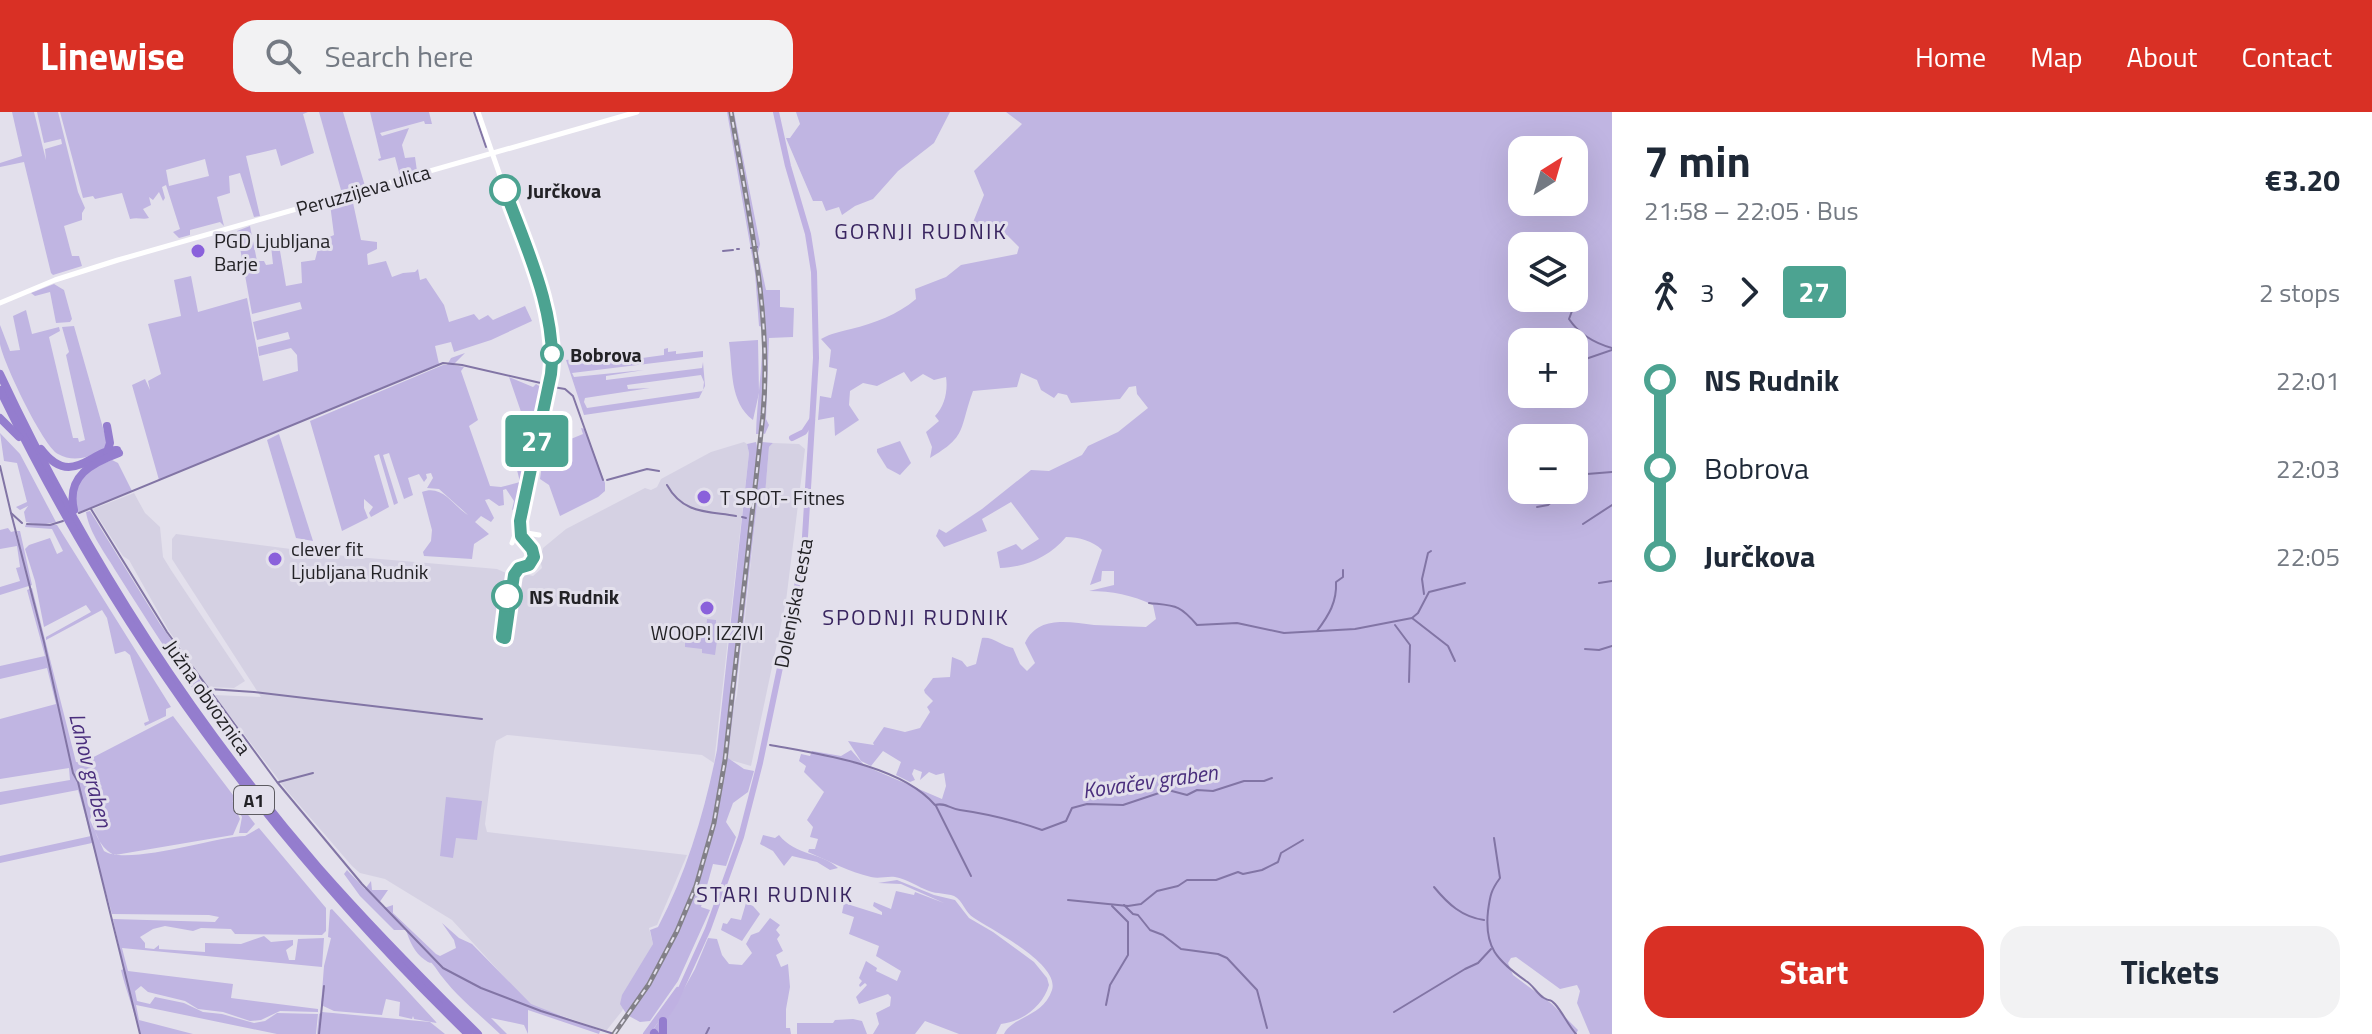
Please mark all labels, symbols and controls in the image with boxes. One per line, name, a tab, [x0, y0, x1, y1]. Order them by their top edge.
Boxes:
search box	[233, 20, 793, 92]
text: Linewise	[40, 27, 185, 85]
text: Search here	[325, 33, 473, 79]
icon: search	[261, 34, 305, 78]
text: Home	[1915, 35, 1986, 78]
text: Map	[2030, 35, 2083, 78]
text: About	[2127, 35, 2197, 78]
text: Contact	[2241, 35, 2332, 78]
text: 7 min	[1644, 127, 1751, 194]
north arrow	[1508, 136, 1588, 216]
map controls	[1508, 136, 1588, 504]
street label: Peruzzijeva ulica	[292, 156, 434, 224]
text: €3.20	[2265, 157, 2340, 203]
marker: Jurčkova	[490, 175, 520, 205]
place label: Jurčkova	[527, 175, 601, 206]
text: 21:58 – 22:05 · Bus	[1644, 191, 1859, 230]
district label: GORNJI RUDNIK	[834, 214, 1008, 248]
place label: PGD Ljubljana Barje	[214, 225, 330, 279]
button: layers	[1508, 232, 1588, 312]
marker: PGD Ljubljana Barje	[189, 242, 207, 260]
icon: walk	[1644, 270, 1688, 314]
icon: forward	[1727, 270, 1771, 314]
text: 27	[1799, 270, 1830, 313]
text: 3	[1700, 273, 1715, 312]
text: 2 stops	[2259, 273, 2340, 312]
button: +	[1508, 328, 1588, 408]
place label: Bobrova	[570, 339, 642, 370]
marker: Bobrova	[541, 343, 563, 365]
text: NS Rudnik	[1704, 357, 1839, 403]
text: 22:01	[2276, 361, 2340, 400]
line badge: 27	[501, 415, 573, 467]
text: 27	[521, 419, 553, 462]
button: −	[1508, 424, 1588, 504]
text: Bobrova	[1704, 445, 1809, 491]
text: 22:03	[2276, 449, 2340, 488]
place label: T SPOT- Fitnes	[720, 482, 845, 513]
marker: T SPOT- Fitnes	[695, 488, 713, 506]
place label: clever fit Ljubljana Rudnik	[291, 533, 429, 587]
text: Jurčkova	[1704, 533, 1815, 579]
street label: Dolenjska cesta	[765, 535, 821, 671]
text: 22:05	[2276, 537, 2340, 576]
marker: clever fit Ljubljana Rudnik	[266, 550, 284, 568]
marker: NS Rudnik	[492, 581, 522, 611]
place label: NS Rudnik	[529, 581, 620, 612]
marker: WOOP! IZZIVI	[698, 599, 716, 617]
district label: SPODNJI RUDNIK	[822, 600, 1010, 634]
place label: WOOP! IZZIVI	[650, 617, 764, 648]
street label: Južna obvoznica	[157, 633, 259, 761]
water label: Lahov graben	[60, 709, 122, 832]
water label: Kovačev graben	[1080, 755, 1221, 807]
road number: A1	[234, 786, 274, 814]
district label: STARI RUDNIK	[696, 877, 854, 911]
button: Start	[1644, 926, 1984, 1018]
button: Tickets	[2000, 926, 2340, 1018]

